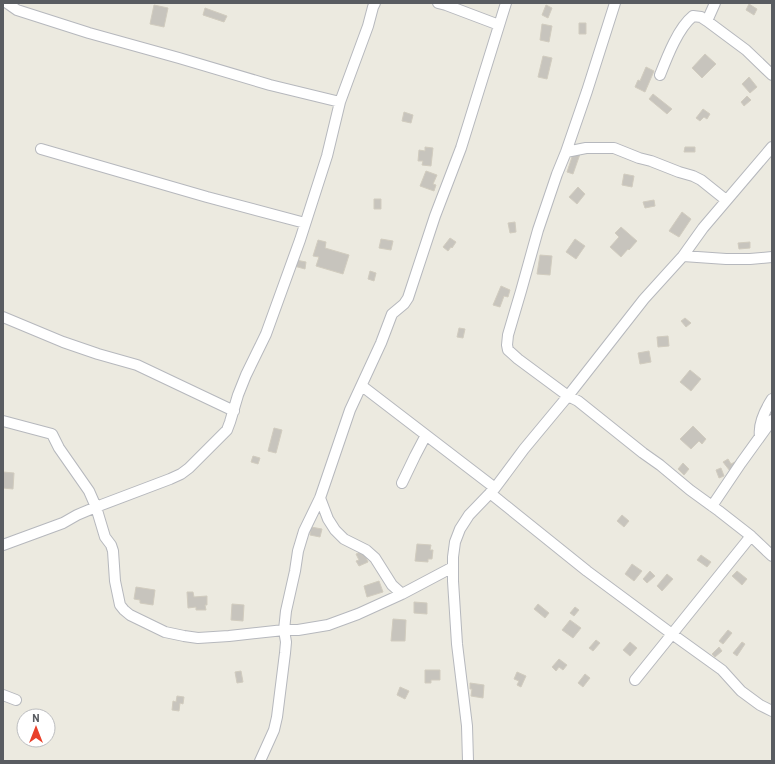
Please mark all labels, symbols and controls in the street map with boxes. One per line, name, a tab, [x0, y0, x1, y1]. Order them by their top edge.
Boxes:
north arrow	[16, 708, 56, 748]
text: N	[32, 711, 40, 724]

